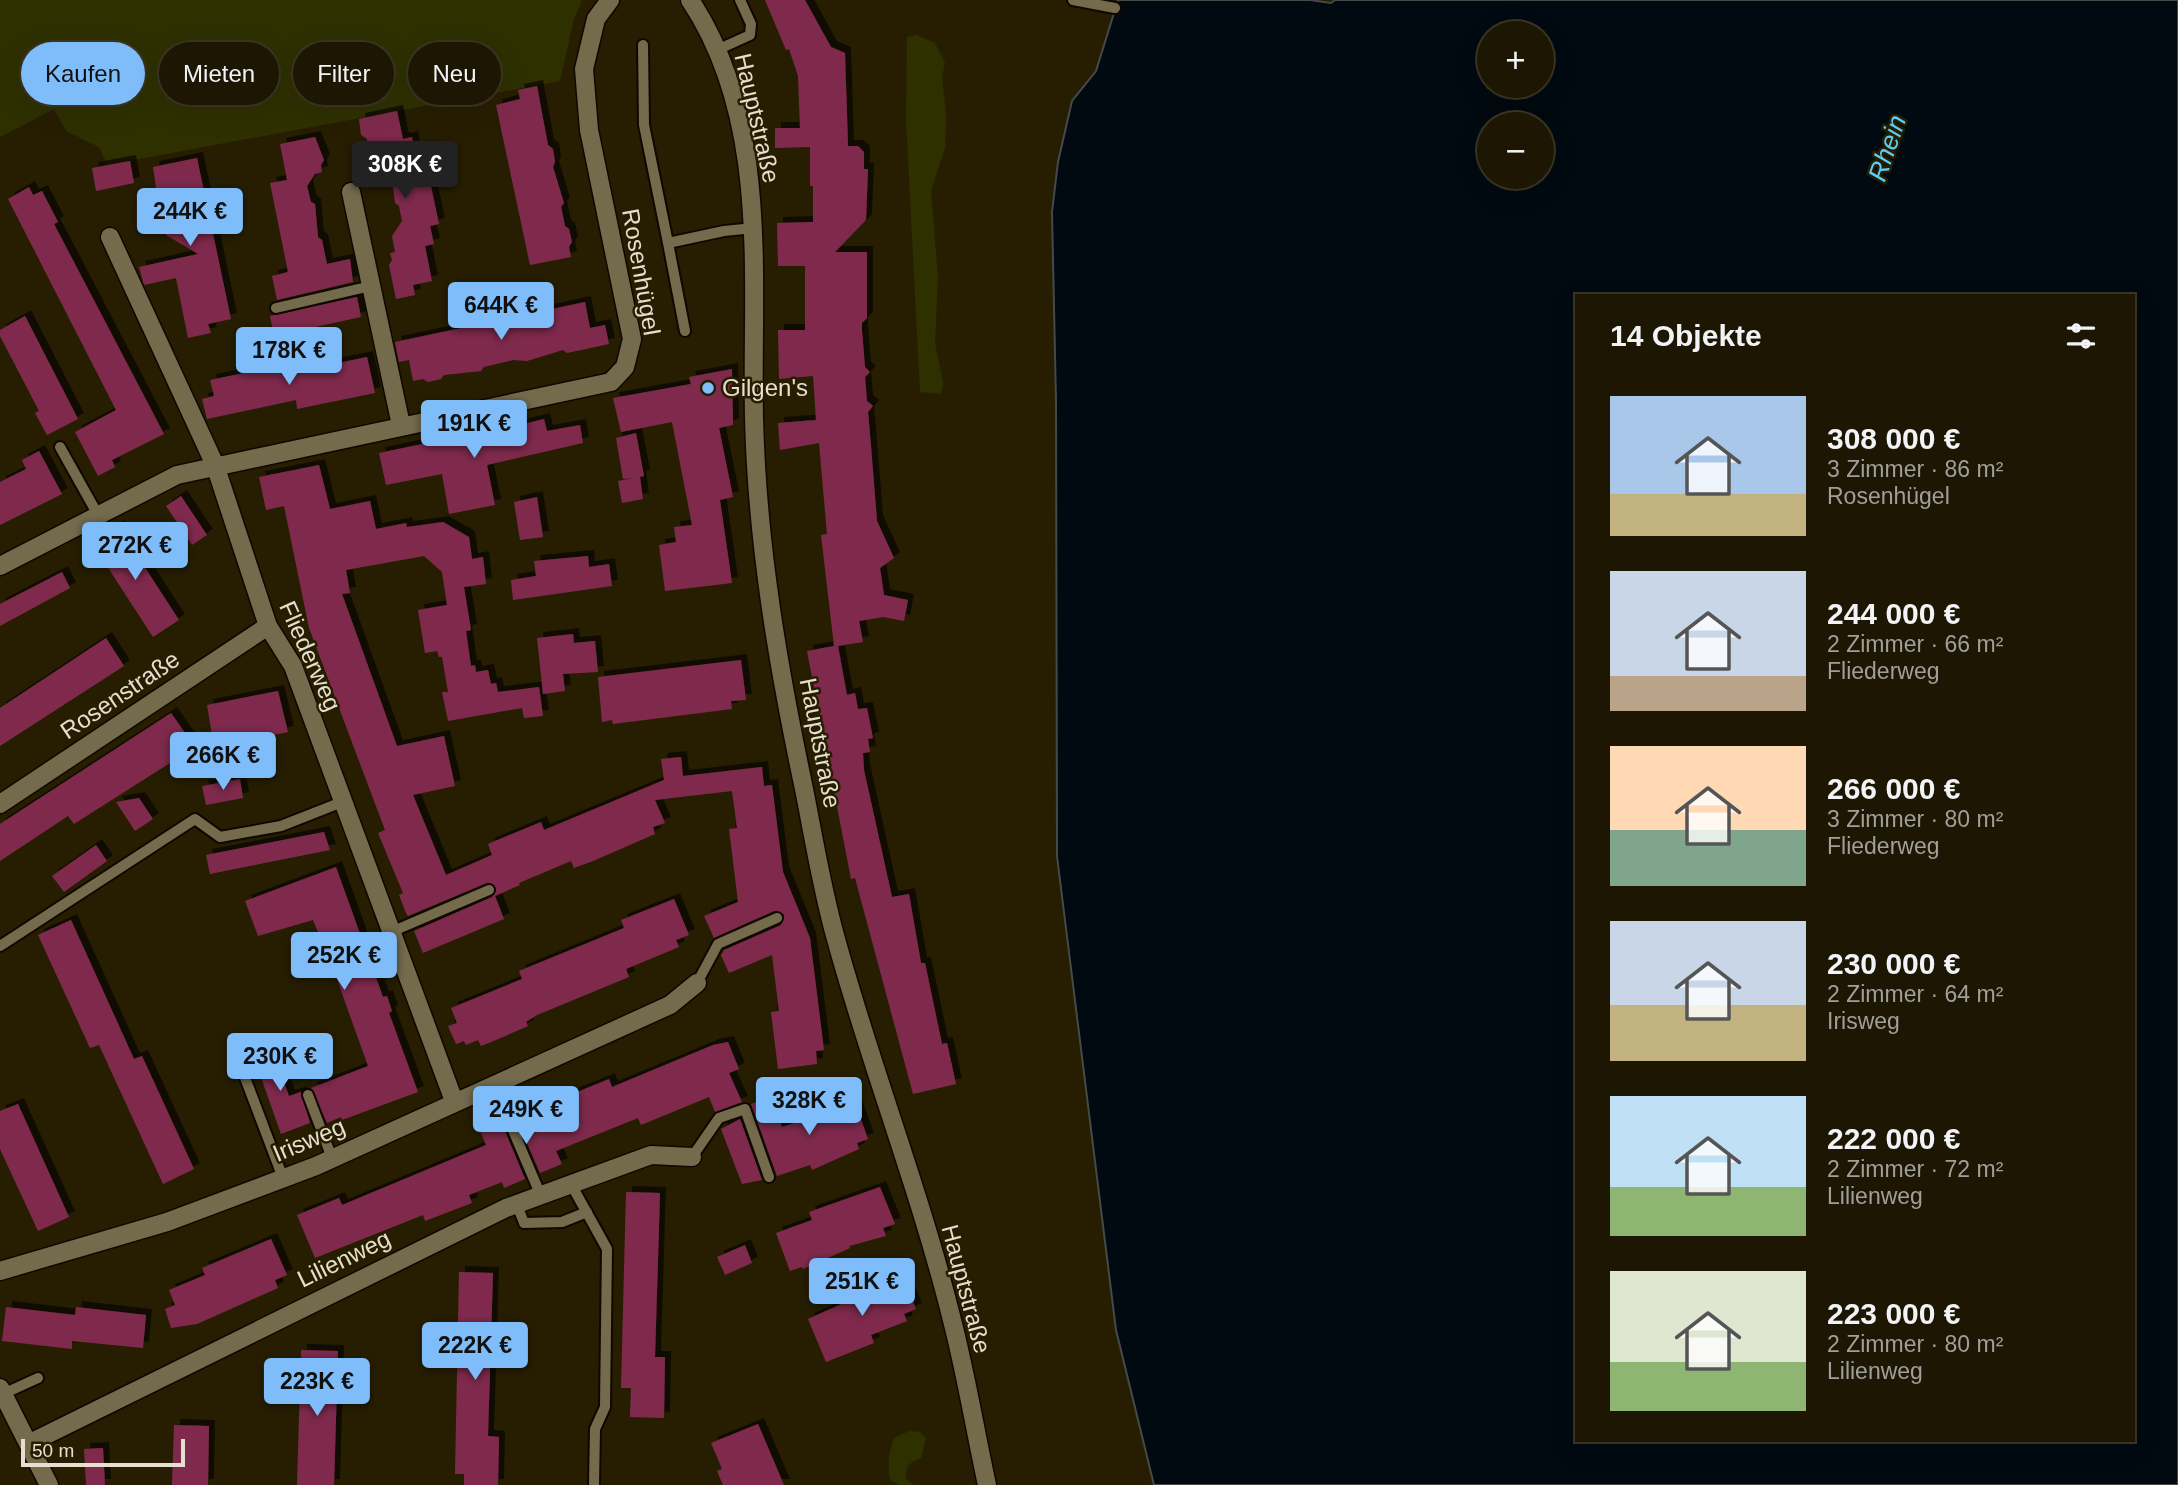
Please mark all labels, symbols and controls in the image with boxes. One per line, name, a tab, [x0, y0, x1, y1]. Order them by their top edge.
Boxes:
map controls	[1477, 21, 1554, 189]
button: +	[1477, 21, 1554, 98]
chip: Kaufen	[21, 42, 145, 105]
chip: Mieten	[159, 42, 279, 105]
chip: Filter	[293, 42, 394, 105]
chip: Neu	[408, 42, 501, 105]
street label: Hauptstraße	[729, 51, 785, 185]
water label: Rhein	[1862, 111, 1912, 185]
button: −	[1477, 112, 1554, 189]
pin: 308K €	[348, 142, 462, 201]
text: 308K €	[368, 151, 442, 177]
pin: 244K €	[133, 188, 247, 248]
text: 244K €	[153, 198, 227, 224]
street label: Rosenhügel	[617, 206, 666, 337]
pin: 644K €	[444, 282, 558, 342]
text: 644K €	[464, 292, 538, 318]
icon: filters	[2062, 317, 2100, 355]
text: 14 Objekte	[1610, 319, 1762, 352]
pin: 178K €	[232, 328, 346, 387]
text: 178K €	[252, 337, 326, 363]
place label: Gilgen's	[722, 374, 808, 401]
marker: Gilgen's	[700, 380, 716, 396]
pin: 191K €	[417, 400, 531, 460]
text: 191K €	[437, 410, 511, 436]
text: 308 000 €	[1827, 422, 1960, 455]
icon: home	[1666, 424, 1750, 508]
text: 3 Zimmer · 86 m²	[1827, 456, 2003, 482]
text: Rosenhügel	[1827, 483, 1950, 509]
pin: 272K €	[78, 522, 192, 582]
text: 272K €	[98, 532, 172, 558]
street label: Fliederweg	[274, 597, 347, 715]
text: 244 000 €	[1827, 597, 1960, 630]
icon: home	[1666, 599, 1750, 683]
text: 2 Zimmer · 66 m²	[1827, 631, 2003, 657]
street label: Rosenstraße	[55, 645, 184, 744]
text: Fliederweg	[1827, 658, 1940, 684]
street label: Hauptstraße	[795, 676, 846, 810]
pin: 266K €	[166, 732, 280, 792]
text: 266K €	[186, 742, 260, 768]
text: 266 000 €	[1827, 772, 1960, 805]
icon: home	[1666, 774, 1750, 858]
text: 3 Zimmer · 80 m²	[1827, 806, 2003, 832]
text: Fliederweg	[1827, 833, 1940, 859]
pin: 252K €	[287, 932, 401, 992]
text: 252K €	[307, 942, 381, 968]
text: 230 000 €	[1827, 947, 1960, 980]
icon: home	[1666, 949, 1750, 1033]
text: 2 Zimmer · 64 m²	[1827, 981, 2003, 1007]
text: Irisweg	[1827, 1008, 1900, 1034]
pin: 230K €	[223, 1034, 337, 1093]
text: 230K €	[243, 1043, 317, 1069]
pin: 328K €	[752, 1078, 866, 1137]
pin: 249K €	[469, 1086, 583, 1146]
text: 328K €	[772, 1087, 846, 1113]
text: 249K €	[489, 1096, 563, 1122]
street label: Irisweg	[269, 1112, 349, 1167]
text: 222 000 €	[1827, 1122, 1960, 1155]
icon: home	[1666, 1124, 1750, 1208]
text: 2 Zimmer · 72 m²	[1827, 1156, 2003, 1182]
text: Lilienweg	[1827, 1183, 1923, 1209]
street label: Hauptstraße	[936, 1222, 997, 1356]
street label: Lilienweg	[293, 1224, 395, 1293]
pin: 251K €	[805, 1258, 919, 1318]
text: 251K €	[825, 1268, 899, 1294]
text: 223 000 €	[1827, 1297, 1960, 1330]
icon: home	[1666, 1299, 1750, 1383]
pin: 222K €	[418, 1322, 532, 1382]
text: 2 Zimmer · 80 m²	[1827, 1331, 2003, 1357]
text: 222K €	[438, 1332, 512, 1358]
pin: 223K €	[260, 1358, 374, 1418]
text: Lilienweg	[1827, 1358, 1923, 1384]
text: 223K €	[280, 1368, 354, 1394]
scale bar	[21, 1436, 186, 1468]
text: 50 m	[32, 1440, 74, 1461]

